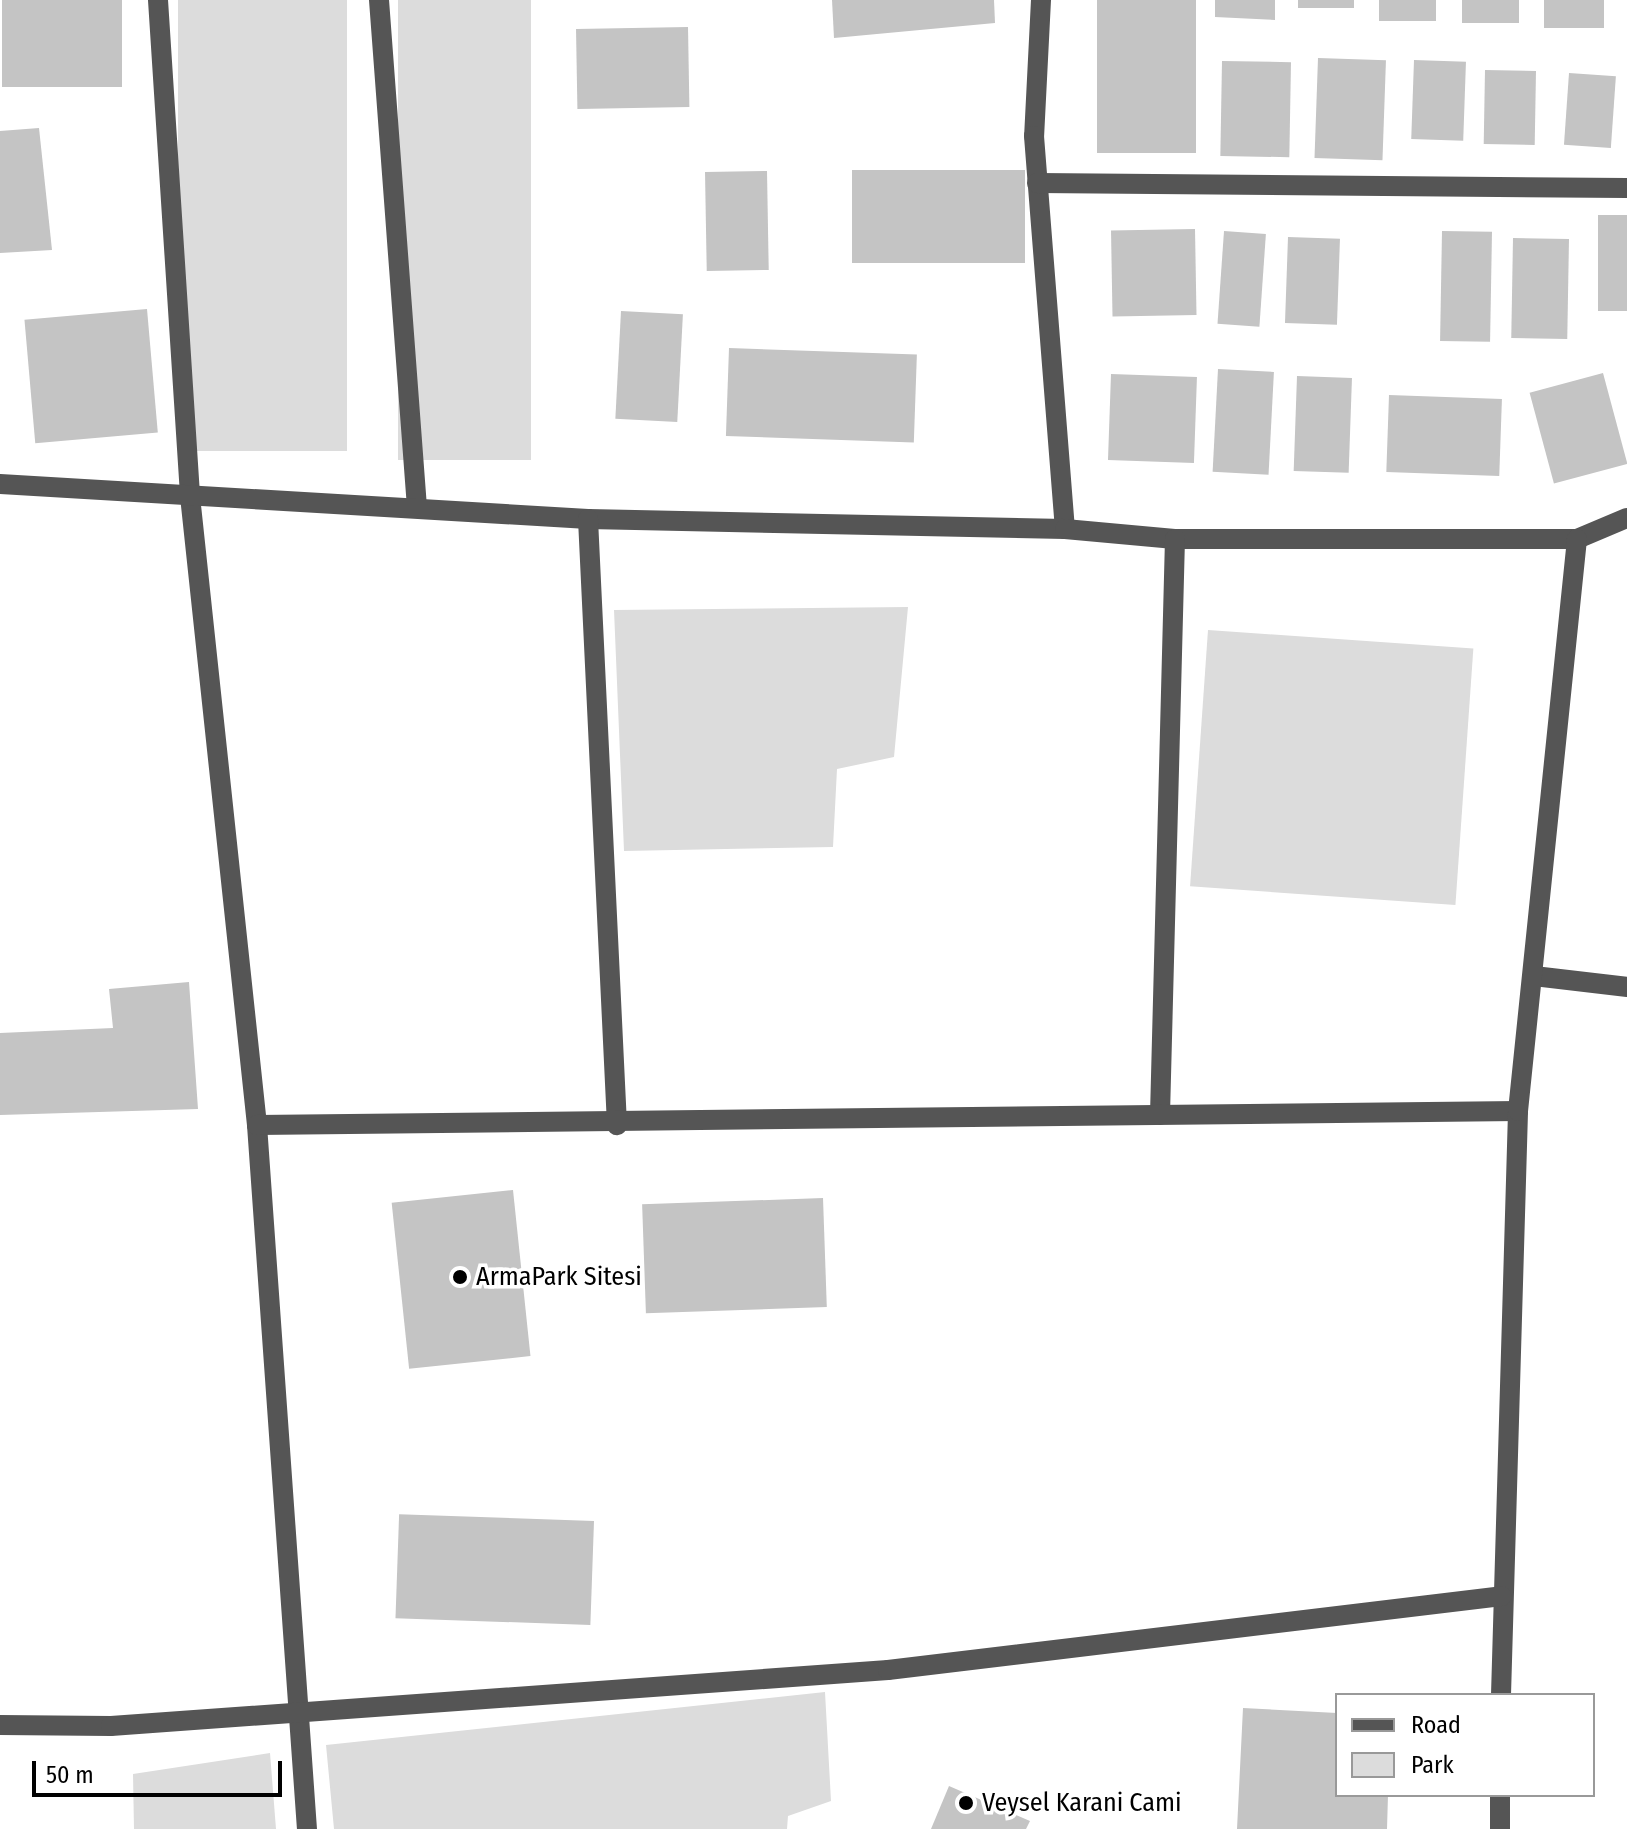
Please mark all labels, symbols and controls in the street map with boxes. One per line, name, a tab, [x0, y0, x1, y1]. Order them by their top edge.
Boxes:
place label: ArmaPark Sitesi	[476, 1261, 642, 1293]
marker: ArmaPark Sitesi	[451, 1268, 469, 1286]
legend	[1335, 1693, 1595, 1797]
text: Road	[1411, 1711, 1461, 1739]
scale bar	[36, 1745, 286, 1795]
text: Park	[1411, 1751, 1454, 1779]
text: 50 m	[46, 1761, 94, 1789]
place label: Veysel Karani Cami	[982, 1787, 1182, 1819]
marker: Veysel Karani Cami	[957, 1794, 975, 1812]

